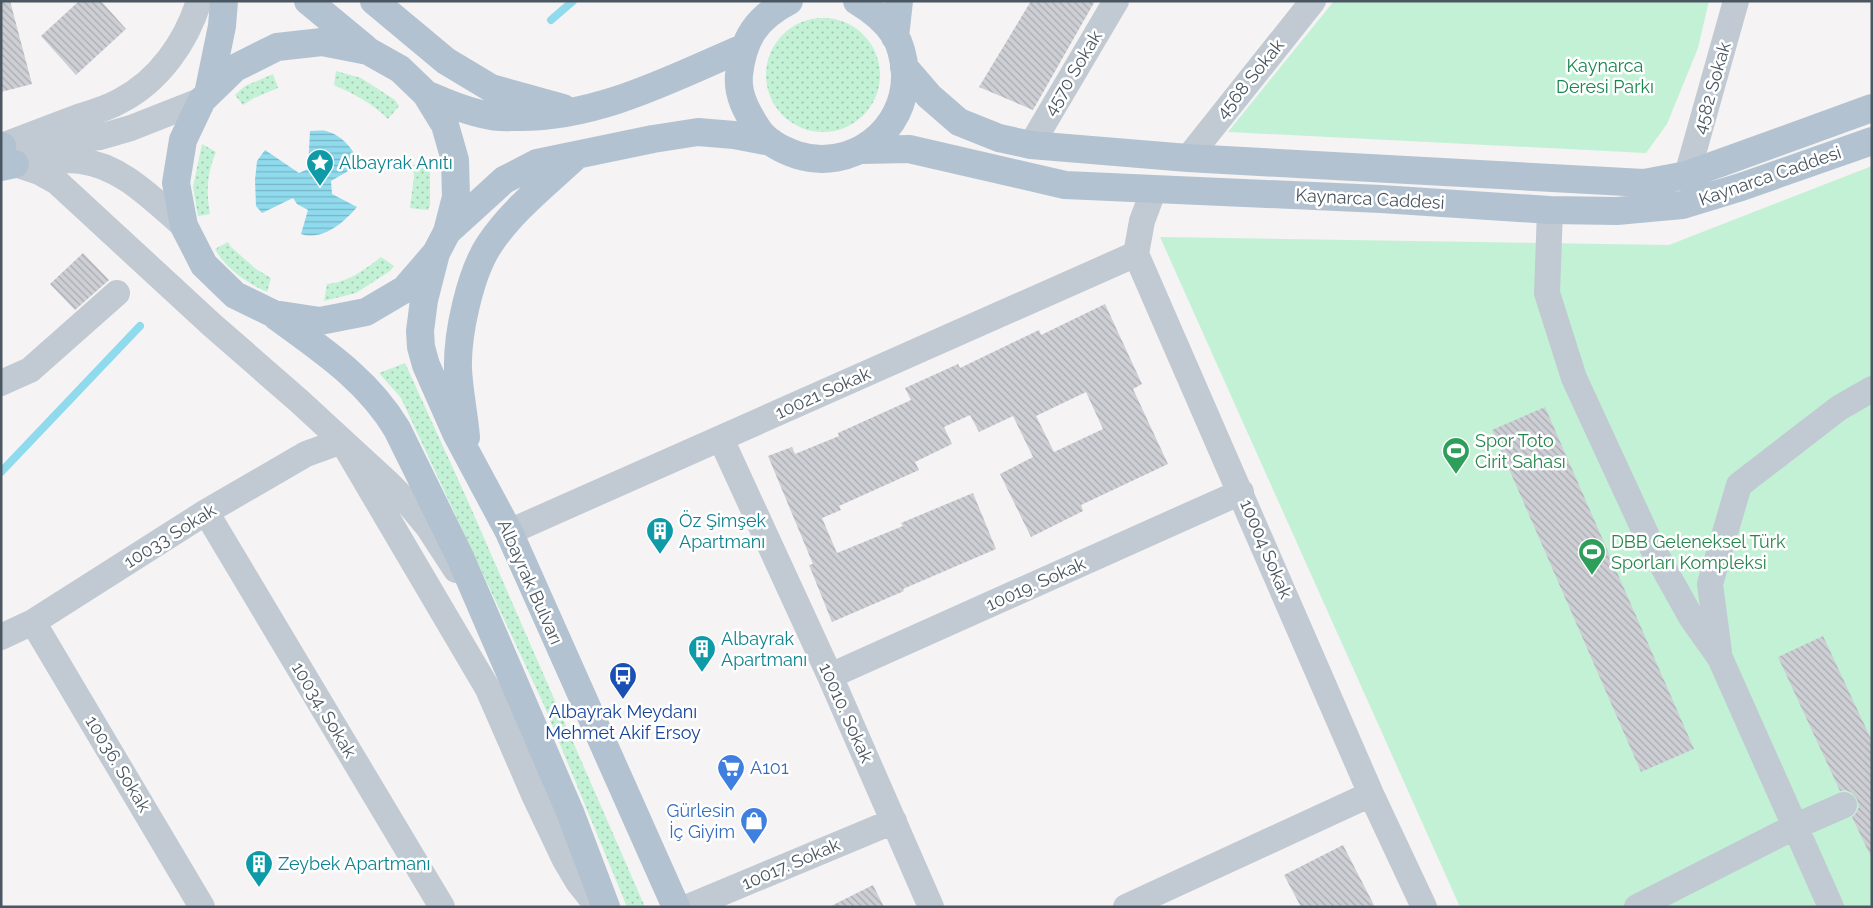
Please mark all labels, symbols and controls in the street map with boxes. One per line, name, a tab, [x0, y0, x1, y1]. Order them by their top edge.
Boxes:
street label: 4570 Sokak	[1039, 26, 1106, 119]
street label: 4568 Sokak	[1211, 34, 1288, 123]
street label: 4582 Sokak	[1688, 39, 1735, 136]
park label: Kaynarca Deresi Parkı	[1556, 55, 1654, 97]
street label: Kaynarca Caddesi	[1696, 141, 1844, 210]
place icon: Albayrak Anıtı	[305, 148, 335, 187]
place label: Albayrak Anıtı	[339, 152, 453, 173]
street label: Kaynarca Caddesi	[1295, 184, 1445, 213]
street label: 10021 Sokak	[772, 362, 874, 423]
place label: Spor Toto Cirit Sahası	[1475, 430, 1566, 472]
sports icon: Spor Toto Cirit Sahası	[1441, 436, 1471, 475]
street label: 10004 Sokak	[1236, 496, 1297, 602]
street label: 10033 Sokak	[120, 499, 220, 572]
place label: Öz Şimşek Apartmanı	[679, 510, 767, 552]
street label: Albayrak Bulvarı	[494, 516, 567, 647]
building icon: Öz Şimşek Apartmanı	[645, 516, 675, 555]
place label: DBB Geleneksel Türk Sporları Kompleksi	[1611, 531, 1786, 573]
sports icon: DBB Geleneksel Türk Sporları Kompleksi	[1577, 537, 1607, 576]
street label: 10019. Sokak	[983, 552, 1089, 615]
place label: Albayrak Apartmanı	[721, 628, 807, 670]
building icon: Albayrak Apartmanı	[687, 634, 717, 673]
street label: 10034. Sokak	[288, 658, 361, 762]
street label: 10010. Sokak	[815, 660, 878, 766]
bus stop icon: Albayrak Meydanı Mehmet Akif Ersoy	[608, 661, 638, 700]
place label: Albayrak Meydanı Mehmet Akif Ersoy	[545, 701, 701, 743]
street label: 10036. Sokak	[81, 712, 156, 816]
supermarket icon: A101	[716, 753, 746, 792]
place label: A101	[750, 757, 789, 778]
place label: Gürlesin İç Giyim	[667, 800, 735, 842]
shop icon: Gürlesin İç Giyim	[739, 806, 769, 845]
street label: 10017. Sokak	[739, 833, 843, 894]
building icon: Zeybek Apartmanı	[244, 849, 274, 888]
place label: Zeybek Apartmanı	[278, 853, 431, 874]

